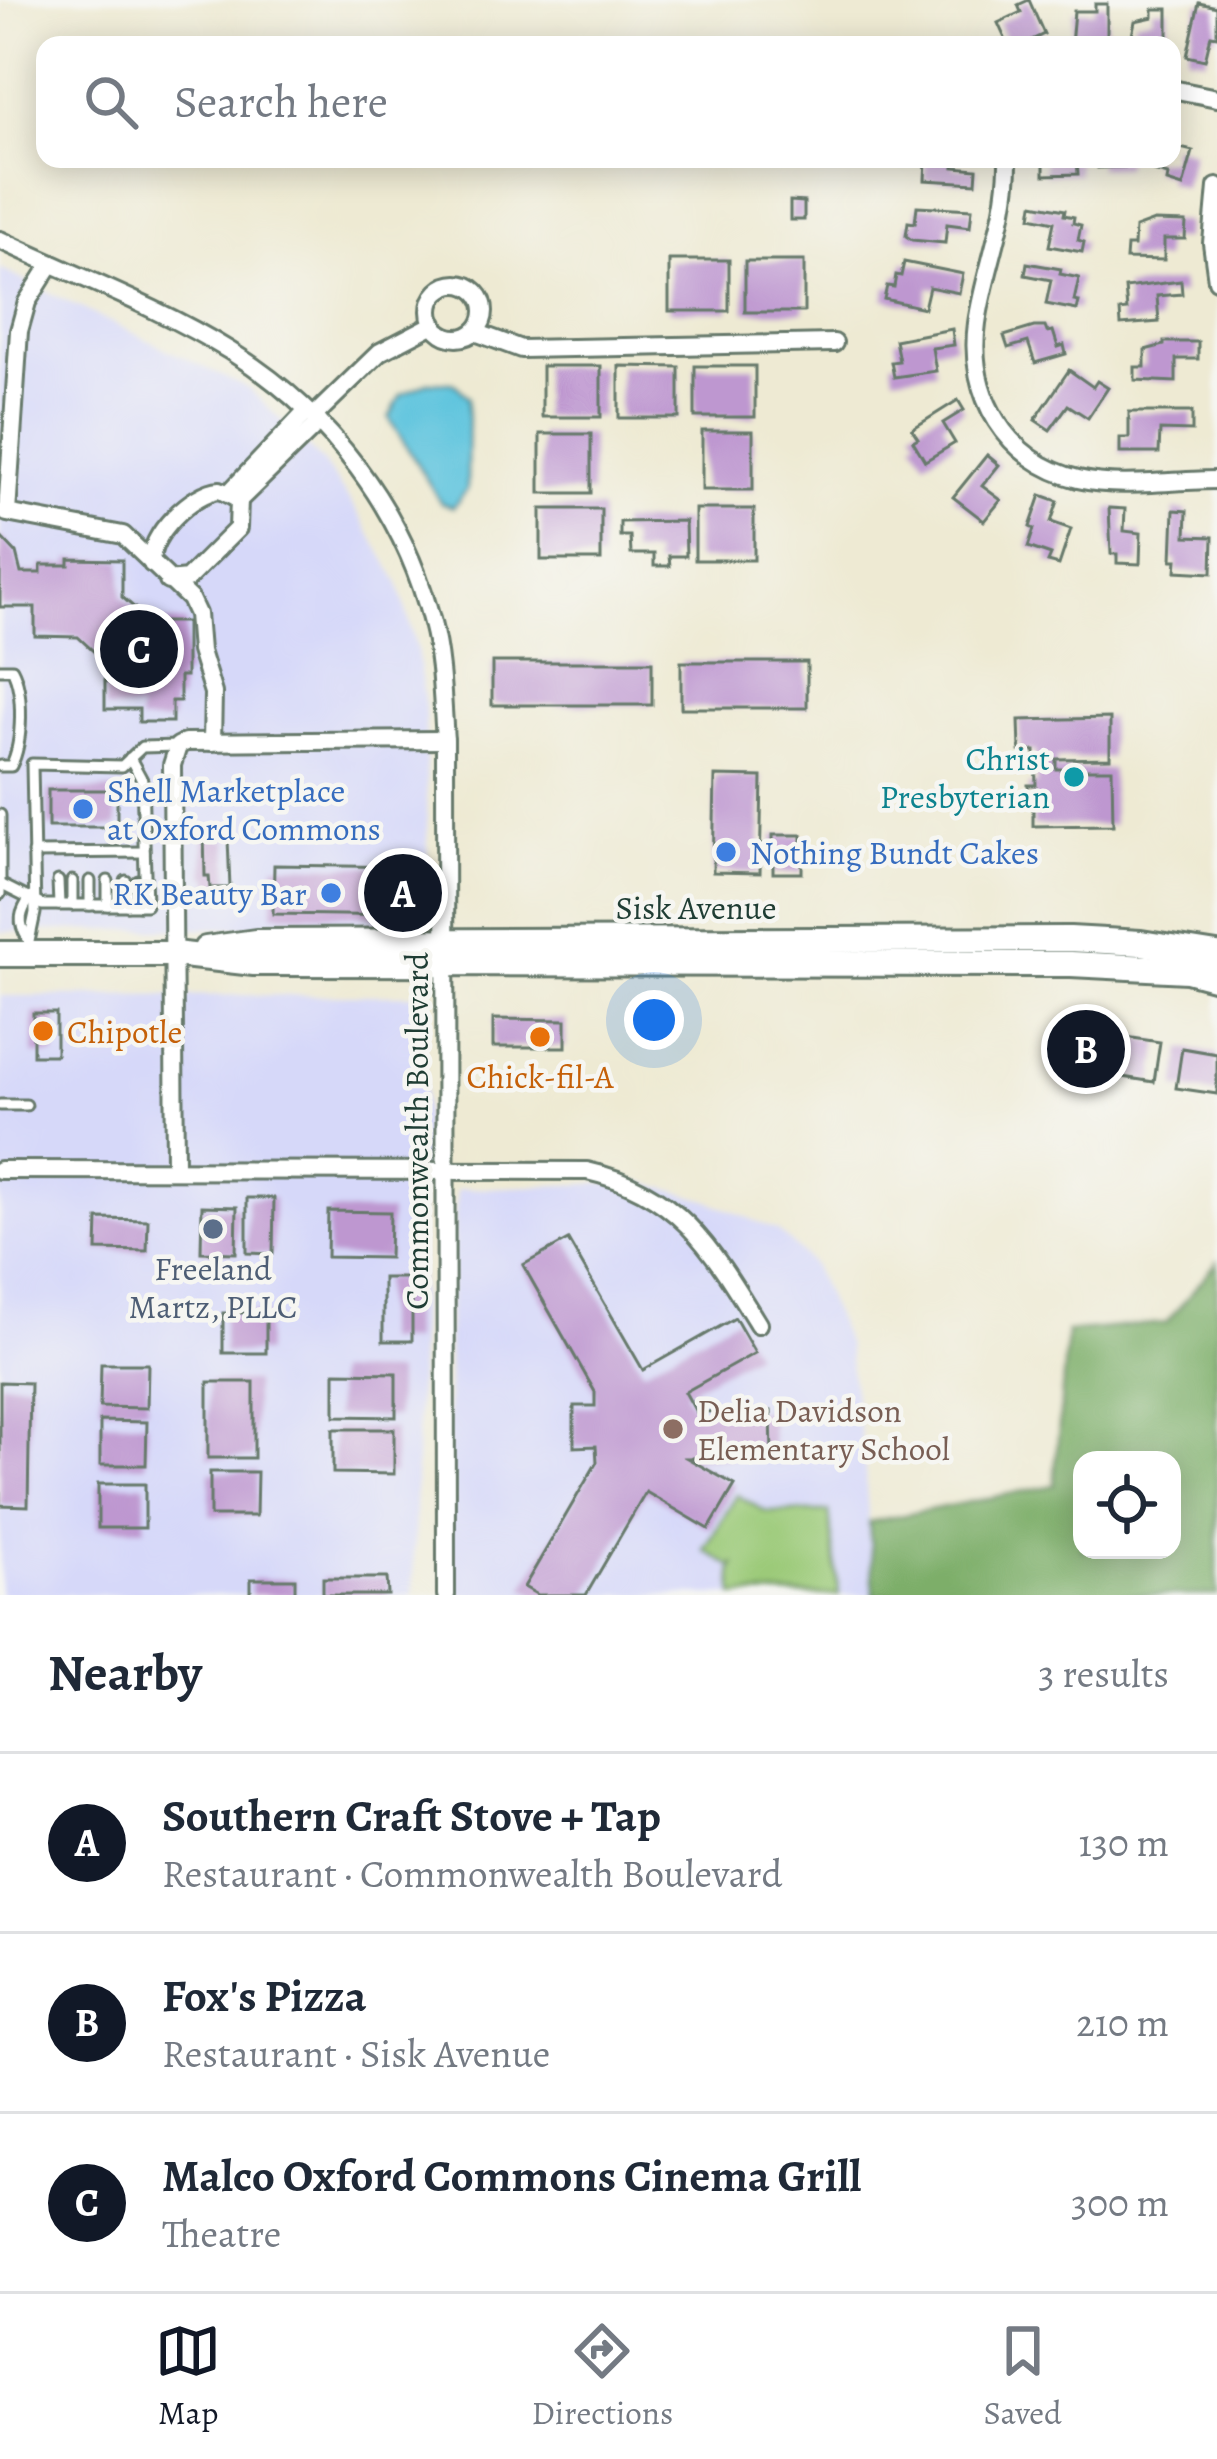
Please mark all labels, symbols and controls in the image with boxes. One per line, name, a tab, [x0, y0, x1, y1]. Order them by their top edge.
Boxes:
search box	[36, 36, 1181, 168]
icon: search	[78, 69, 144, 135]
text: Search here	[174, 71, 388, 133]
pin: C	[100, 604, 178, 694]
place label: Christ Presbyterian	[880, 736, 1050, 819]
marker: Christ Presbyterian	[1061, 764, 1087, 790]
place label: Shell Marketplace at Oxford Commons	[107, 768, 381, 851]
marker: Shell Marketplace at Oxford Commons	[70, 796, 96, 822]
place label: Nothing Bundt Cakes	[750, 830, 1039, 875]
marker: Nothing Bundt Cakes	[713, 839, 739, 865]
pin: A	[364, 848, 442, 938]
place label: RK Beauty Bar	[112, 871, 307, 916]
marker: RK Beauty Bar	[318, 880, 344, 906]
street label: Sisk Avenue	[616, 885, 776, 930]
street label: Commonwealth Boulevard	[394, 952, 439, 1310]
your location	[624, 990, 684, 1050]
pin: B	[1047, 1004, 1125, 1094]
place label: Chipotle	[67, 1009, 182, 1054]
marker: Chipotle	[30, 1018, 56, 1044]
marker: Chick-fil-A	[527, 1024, 553, 1050]
place label: Chick-fil-A	[466, 1054, 614, 1099]
marker: Freeland Martz, PLLC	[200, 1216, 226, 1242]
place label: Freeland Martz, PLLC	[129, 1246, 297, 1329]
place label: Delia Davidson Elementary School	[697, 1388, 950, 1471]
marker: Delia Davidson Elementary School	[660, 1416, 686, 1442]
map controls	[1073, 1451, 1181, 1559]
button: locate	[1073, 1451, 1181, 1559]
text: Nearby	[48, 1638, 202, 1708]
text: 3 results	[1038, 1647, 1169, 1700]
text: Southern Craft Stove + Tap	[162, 1785, 661, 1847]
text: A	[75, 1816, 99, 1869]
text: 130 m	[1078, 1816, 1169, 1869]
text: Restaurant · Commonwealth Boulevard	[162, 1847, 782, 1900]
text: Fox's Pizza	[162, 1965, 366, 2027]
text: B	[75, 1996, 99, 2049]
text: 210 m	[1076, 1996, 1169, 2049]
text: Restaurant · Sisk Avenue	[162, 2027, 550, 2080]
text: Malco Oxford Commons Cinema Grill	[162, 2145, 861, 2207]
text: C	[75, 2176, 99, 2229]
text: 300 m	[1071, 2176, 1169, 2229]
text: Theatre	[162, 2207, 281, 2260]
tab: Map	[155, 2318, 221, 2435]
tab: Directions	[532, 2318, 673, 2435]
tab: Saved	[984, 2318, 1062, 2435]

